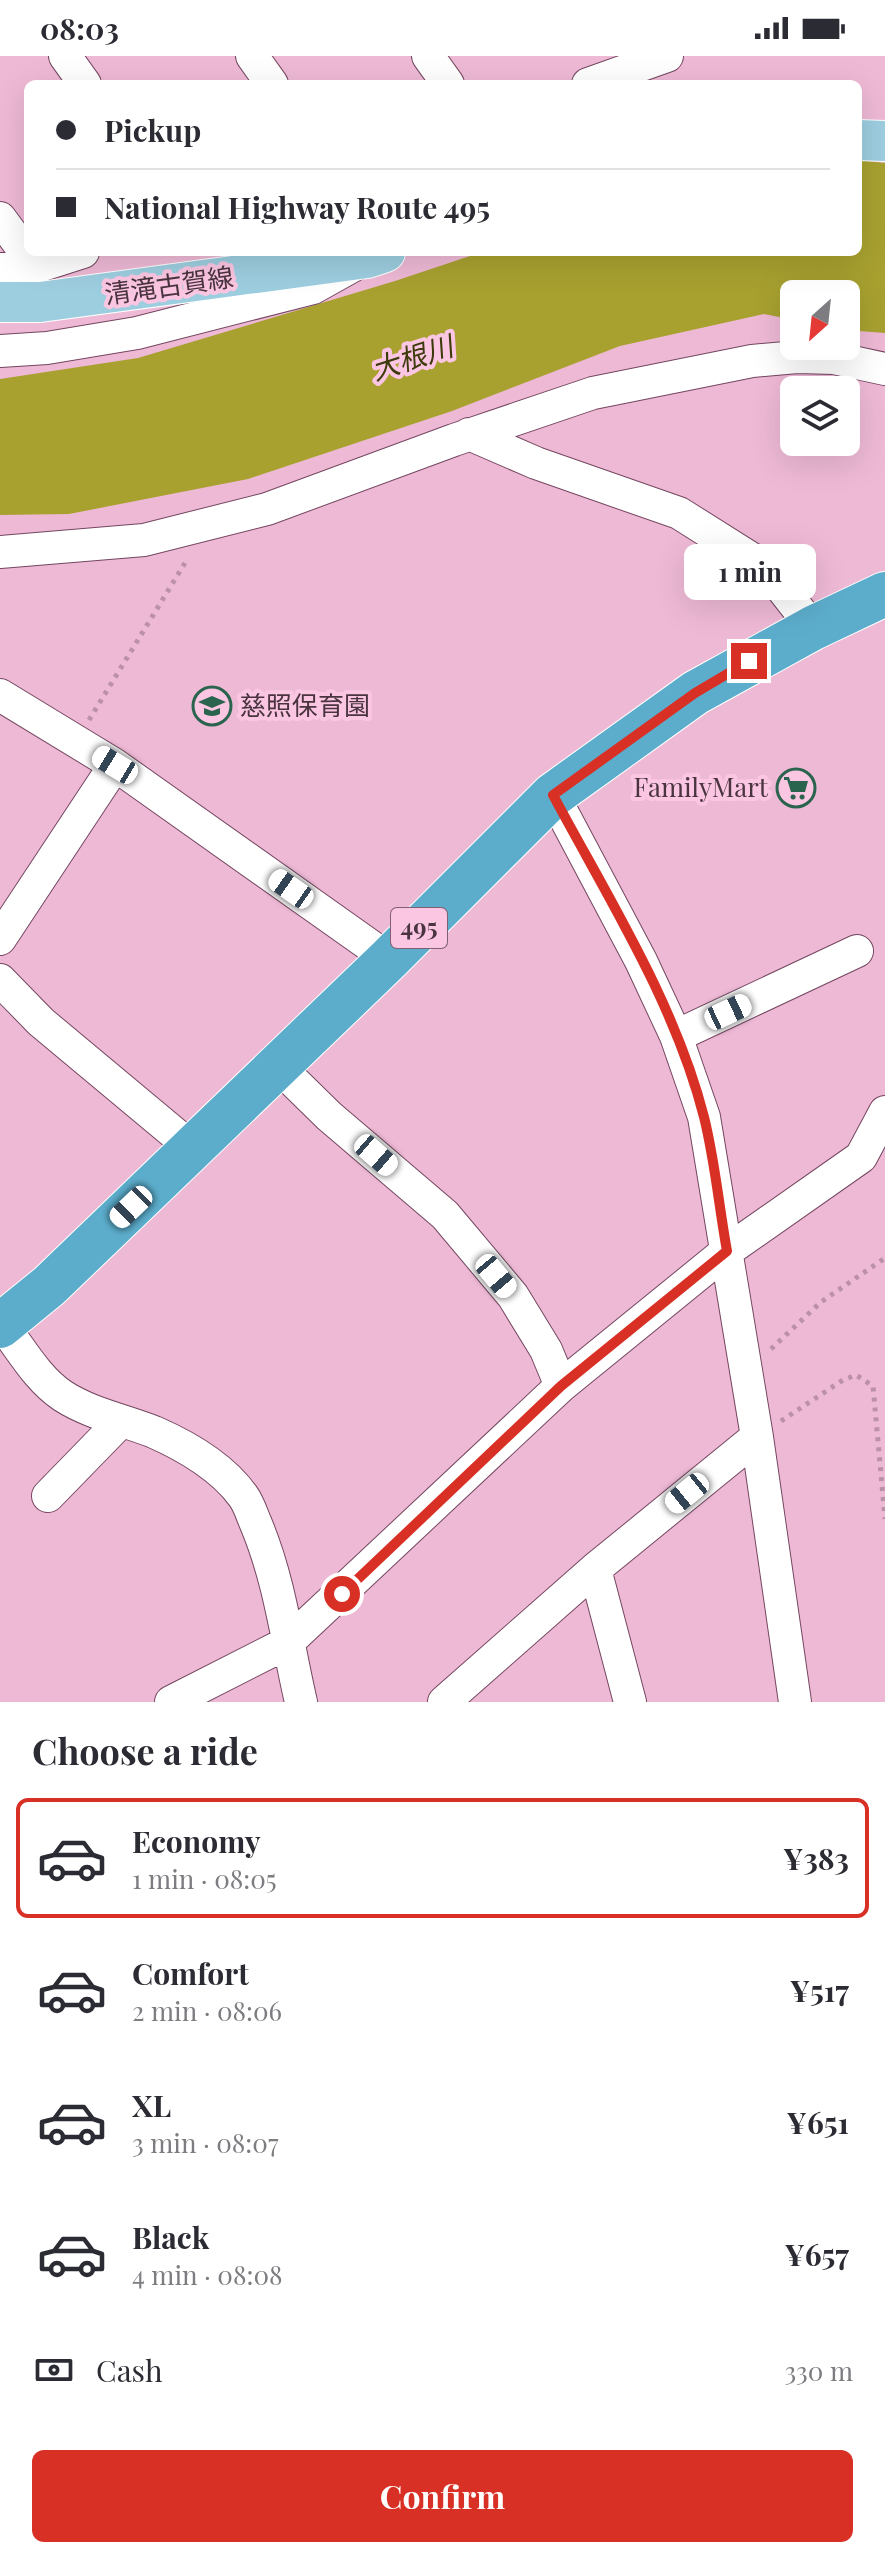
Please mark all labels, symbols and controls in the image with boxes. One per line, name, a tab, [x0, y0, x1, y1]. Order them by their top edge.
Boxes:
text: 08:03	[40, 8, 119, 48]
text: Pickup	[104, 110, 201, 150]
text: National Highway Route 495	[104, 187, 490, 227]
street label: 清滝古賀線	[102, 258, 236, 311]
north arrow	[780, 280, 860, 360]
map controls	[780, 280, 860, 456]
water label: 大根川	[366, 325, 460, 387]
button: layers	[780, 376, 860, 456]
callout: 1 min	[683, 545, 815, 601]
text: 1 min	[718, 554, 782, 589]
route end	[731, 643, 767, 679]
school or university icon: 慈照保育園	[191, 685, 233, 727]
place label: 慈照保育園	[240, 687, 370, 722]
car	[88, 742, 142, 788]
supermarket icon: FamilyMart	[775, 767, 817, 809]
place label: FamilyMart	[634, 769, 769, 804]
car	[264, 865, 318, 913]
road number: 495	[391, 908, 447, 948]
car	[701, 991, 755, 1033]
car	[350, 1130, 402, 1180]
car	[105, 1182, 157, 1232]
car	[471, 1250, 521, 1302]
car	[661, 1469, 713, 1517]
route start	[324, 1576, 360, 1612]
text: Choose a ride	[32, 1726, 258, 1774]
text: Economy	[132, 1821, 261, 1861]
icon: car	[36, 1822, 108, 1894]
text: ¥383	[783, 1838, 849, 1878]
text: 1 min · 08:05	[132, 1861, 277, 1896]
text: Comfort	[132, 1953, 249, 1993]
icon: car	[36, 1954, 108, 2026]
text: ¥517	[790, 1970, 849, 2010]
text: 2 min · 08:06	[132, 1993, 282, 2028]
text: XL	[132, 2085, 171, 2125]
icon: car	[36, 2086, 108, 2158]
text: ¥651	[787, 2102, 849, 2142]
text: 3 min · 08:07	[132, 2125, 278, 2160]
text: Black	[132, 2217, 209, 2257]
icon: car	[36, 2218, 108, 2290]
text: ¥657	[784, 2234, 849, 2274]
text: 4 min · 08:08	[132, 2257, 283, 2292]
icon: cash	[32, 2348, 76, 2392]
text: Cash	[96, 2350, 163, 2390]
text: 330 m	[784, 2353, 853, 2388]
button: Confirm	[32, 2450, 853, 2542]

